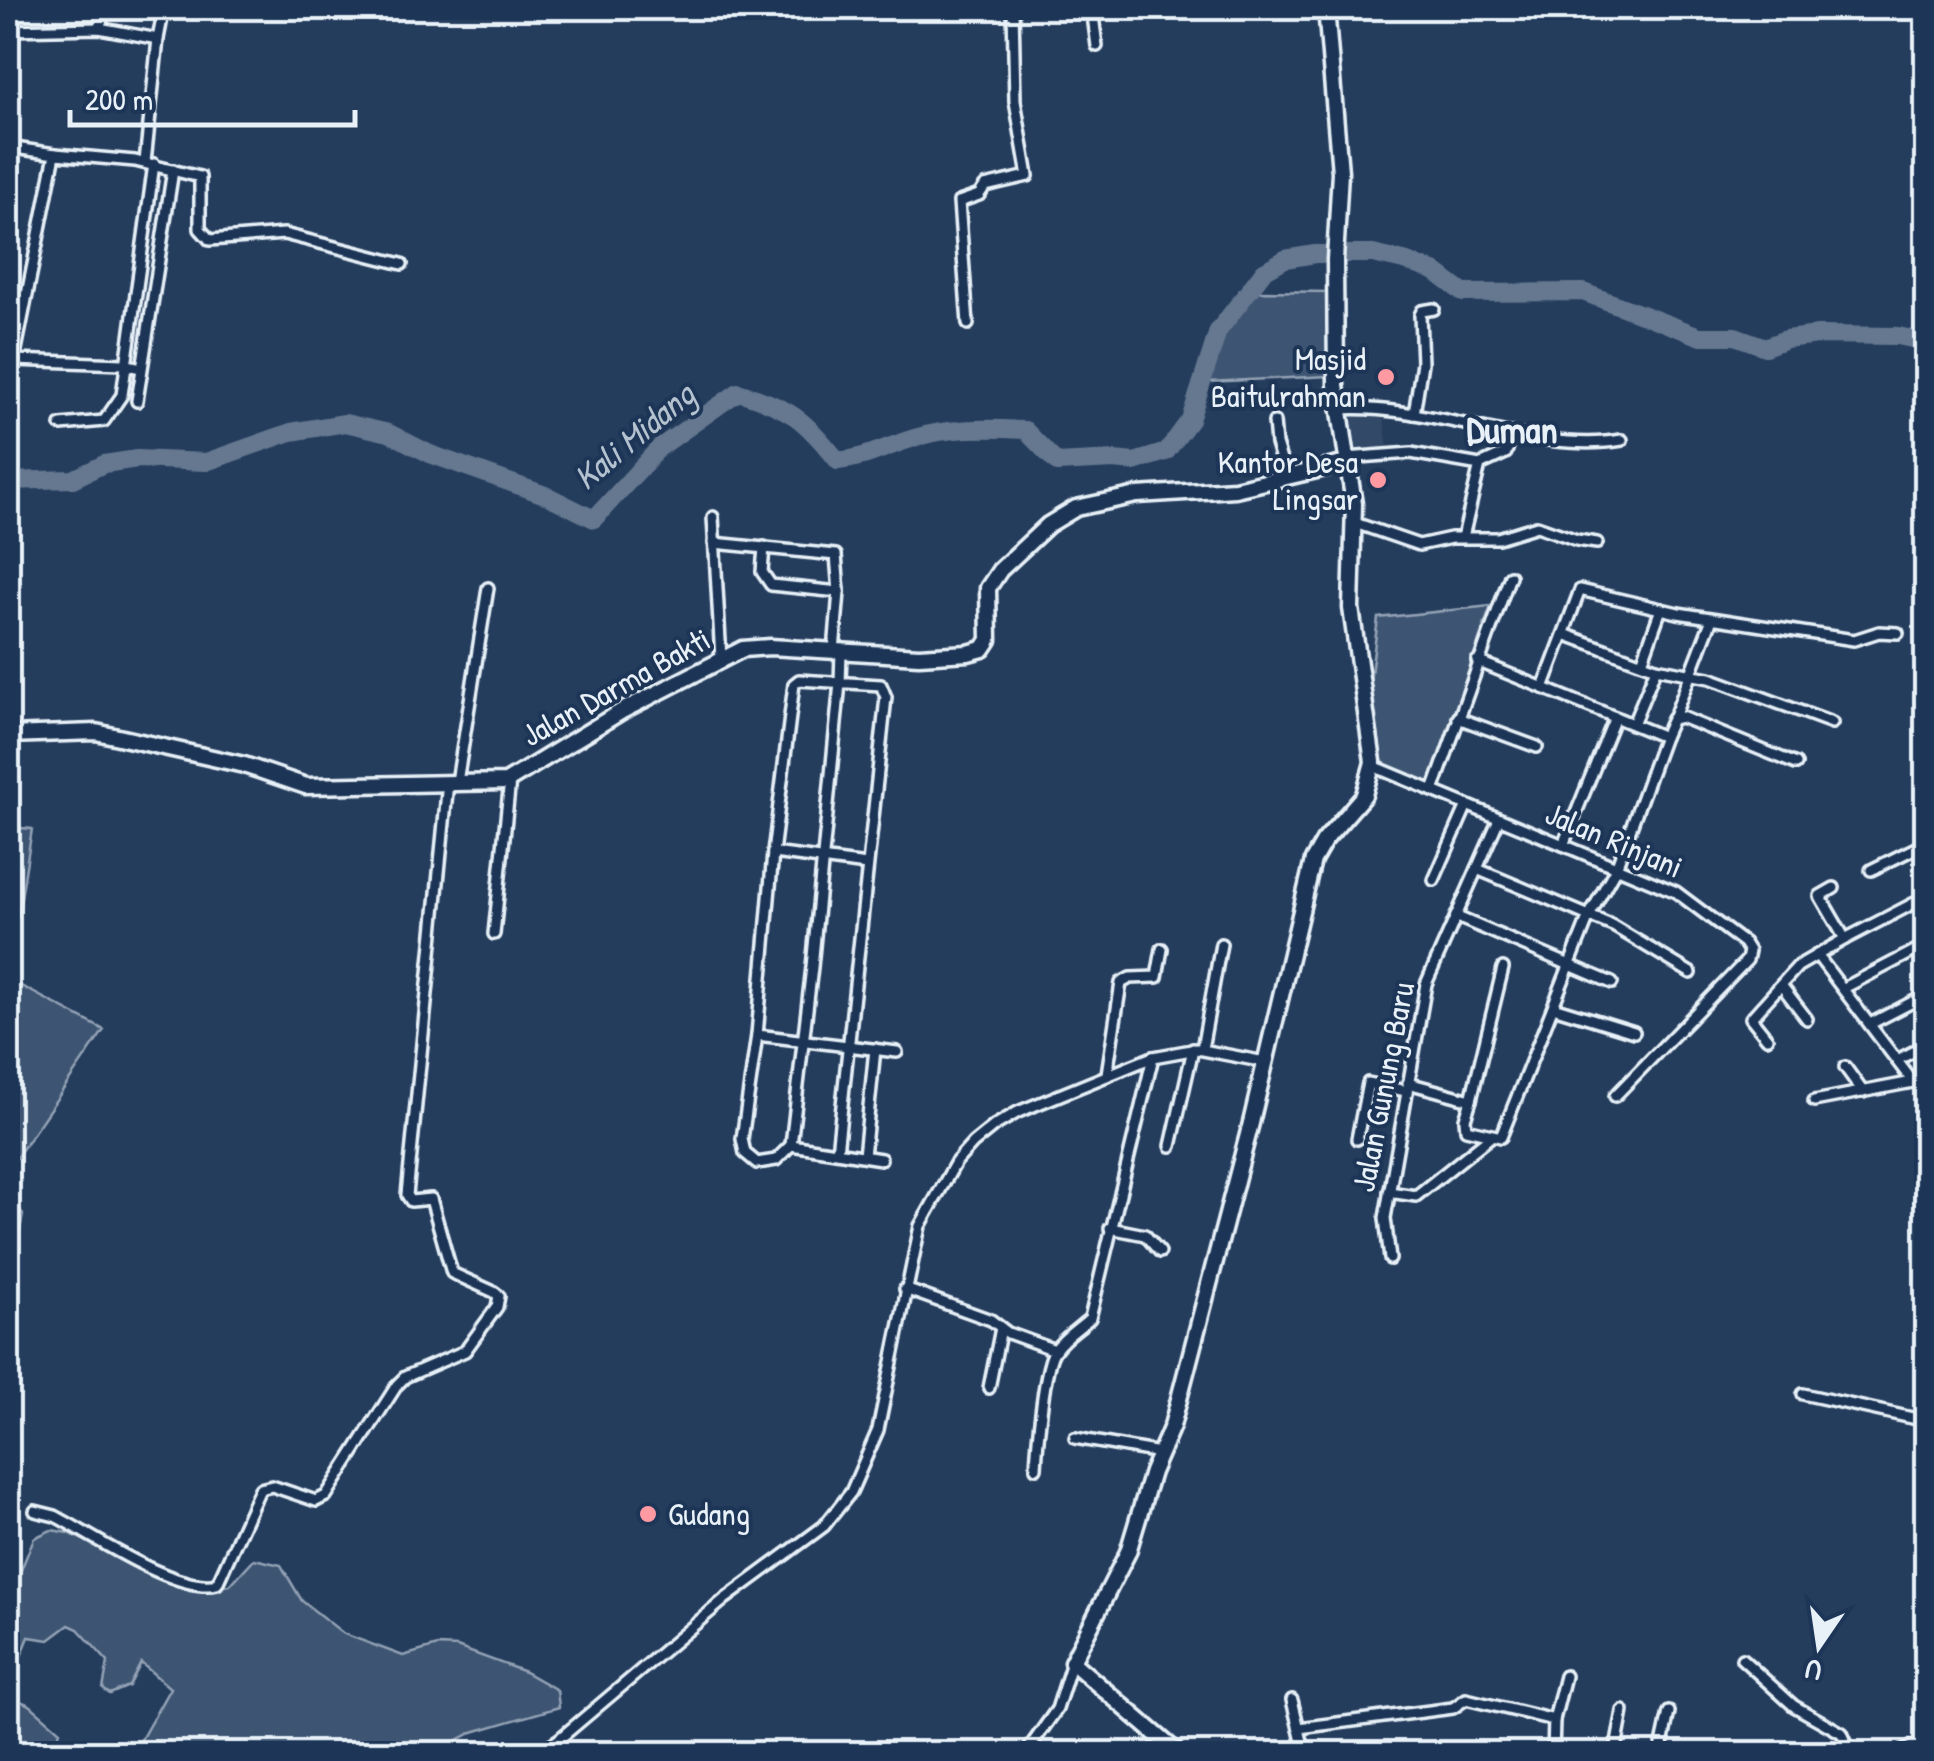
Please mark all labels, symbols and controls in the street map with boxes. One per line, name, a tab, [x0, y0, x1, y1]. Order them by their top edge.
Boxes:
scale bar	[70, 65, 355, 127]
text: 200 m	[85, 79, 153, 119]
place label: Masjid Baitulrahman	[1211, 337, 1366, 417]
marker: Masjid Baitulrahman	[1375, 366, 1397, 388]
water label: Kali Midang	[563, 370, 706, 500]
district label: Duman	[1466, 403, 1558, 455]
place label: Kantor Desa Lingsar	[1218, 440, 1358, 520]
marker: Kantor Desa Lingsar	[1367, 469, 1389, 491]
street label: Jalan Darma Bakti	[514, 617, 718, 756]
street label: Jalan Rinjani	[1539, 791, 1689, 888]
street label: Jalan Gunung Baru	[1341, 978, 1424, 1195]
place label: Gudang	[668, 1492, 750, 1535]
marker: Gudang	[637, 1503, 659, 1525]
north arrow	[1769, 1596, 1869, 1696]
text: U	[1802, 1650, 1825, 1691]

